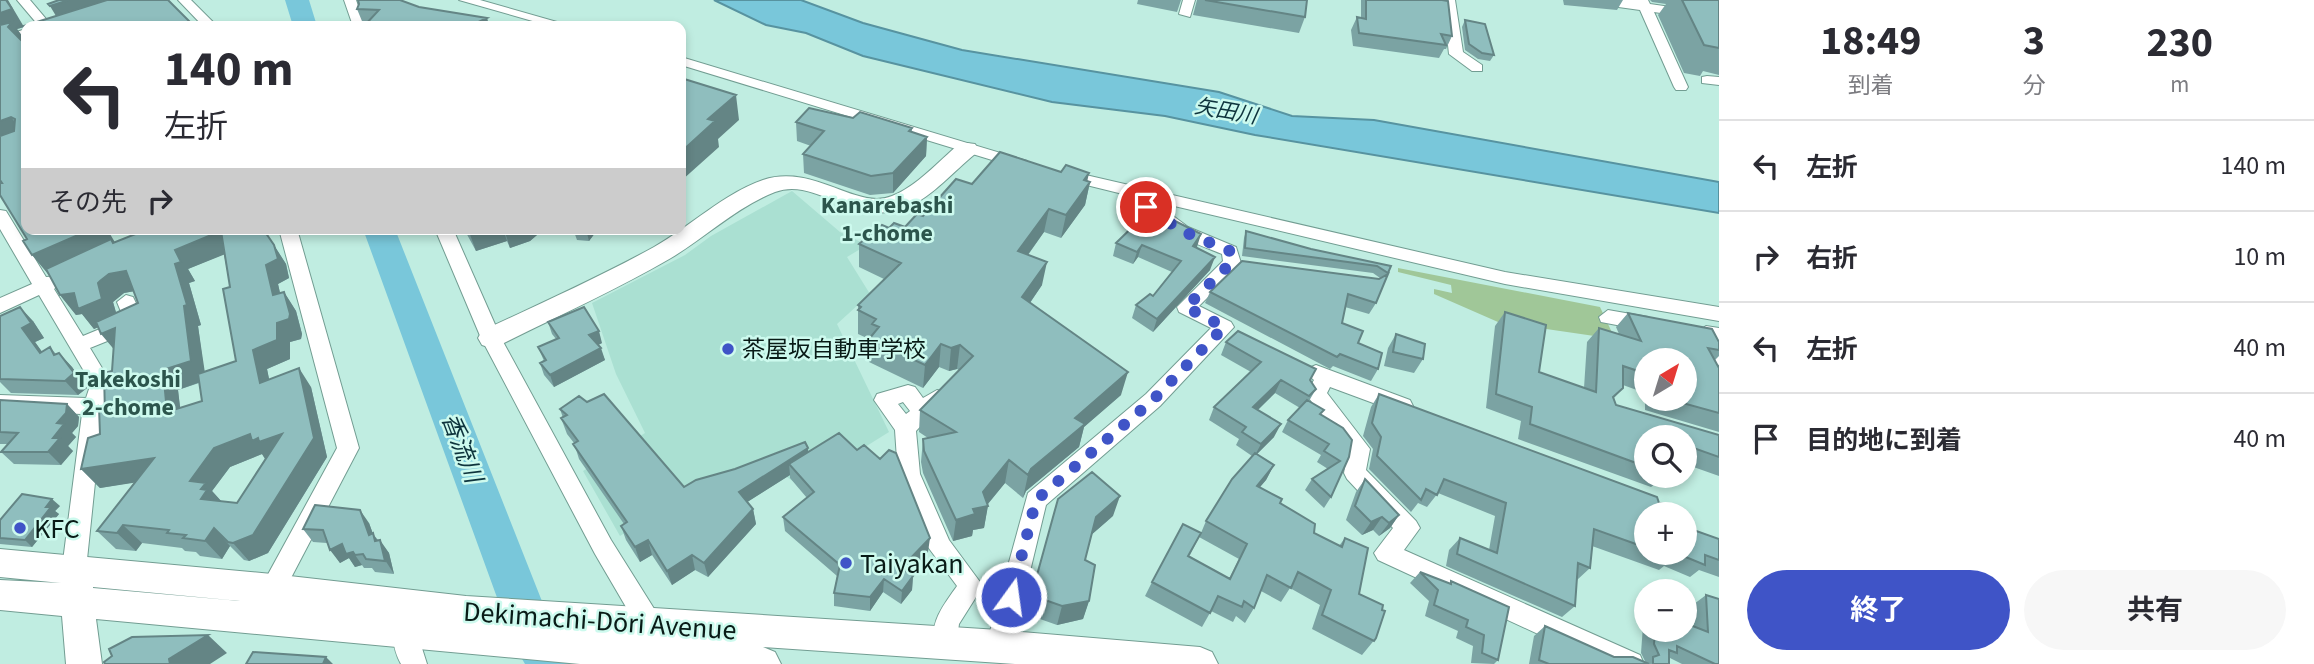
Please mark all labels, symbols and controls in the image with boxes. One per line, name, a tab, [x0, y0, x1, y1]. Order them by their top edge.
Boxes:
text: 18:49	[1820, 11, 1921, 71]
text: 3	[2023, 11, 2045, 71]
text: 230	[2146, 13, 2213, 73]
text: 140 m	[164, 35, 293, 105]
icon: left	[49, 49, 140, 140]
text: m	[2170, 68, 2189, 101]
text: 到着	[1848, 69, 1894, 102]
text: 分	[2022, 69, 2045, 102]
water label: 矢田川	[1192, 91, 1262, 132]
text: 左折	[164, 104, 228, 150]
icon: left	[1747, 147, 1785, 185]
text: 140 m	[2220, 147, 2286, 184]
text: 左折	[1806, 149, 1858, 186]
pin	[1116, 177, 1176, 237]
icon: right	[141, 182, 179, 220]
text: その先	[49, 184, 127, 221]
district label: Kanarebashi 1-chome	[821, 188, 953, 251]
icon: arrive	[1127, 188, 1165, 226]
icon: right	[1747, 238, 1785, 276]
text: 10 m	[2233, 238, 2286, 275]
text: 右折	[1806, 240, 1858, 277]
icon: left	[1747, 329, 1785, 367]
text: 40 m	[2233, 329, 2286, 366]
text: 左折	[1806, 331, 1858, 368]
place label: 茶屋坂自動車学校	[742, 333, 926, 366]
marker: 茶屋坂自動車学校	[720, 341, 736, 357]
north arrow	[1634, 348, 1698, 411]
map controls	[1634, 348, 1697, 642]
district label: Takekoshi 2-chome	[75, 362, 181, 425]
water label: 香流川	[432, 408, 492, 491]
icon: arrive	[1747, 420, 1785, 458]
text: 40 m	[2233, 420, 2286, 457]
text: 目的地に到着	[1806, 422, 1962, 459]
button: search	[1634, 425, 1697, 488]
button: +	[1634, 502, 1697, 565]
place label: KFC	[34, 509, 80, 549]
marker: KFC	[12, 520, 28, 536]
place label: Taiyakan	[860, 544, 964, 584]
marker: Taiyakan	[838, 555, 854, 571]
position arrow	[974, 560, 1048, 634]
button: 終了	[1747, 570, 2010, 650]
button: 共有	[2024, 570, 2286, 650]
button: −	[1634, 579, 1697, 642]
street label: Dekimachi-Dōri Avenue	[462, 592, 738, 650]

